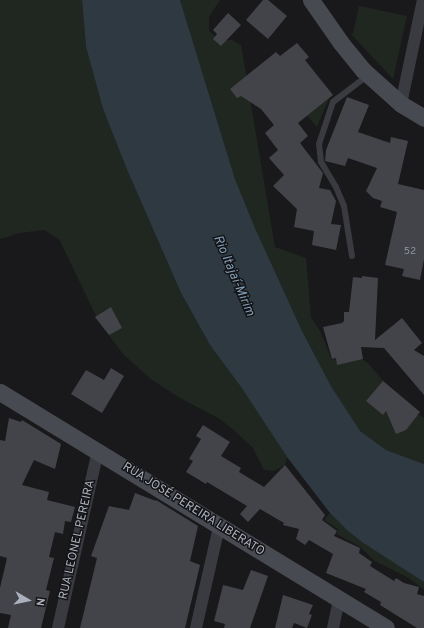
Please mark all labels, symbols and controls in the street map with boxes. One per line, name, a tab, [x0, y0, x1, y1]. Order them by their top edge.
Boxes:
water label: Rio Itajaí-Mirim	[209, 233, 257, 319]
house number: 52	[404, 246, 416, 258]
street label: RUA JOSÉ PEREIRA LIBERATO	[119, 460, 267, 560]
street label: RUA LEONEL PEREIRA	[57, 478, 99, 602]
north arrow	[8, 580, 48, 620]
text: N	[32, 597, 47, 607]

